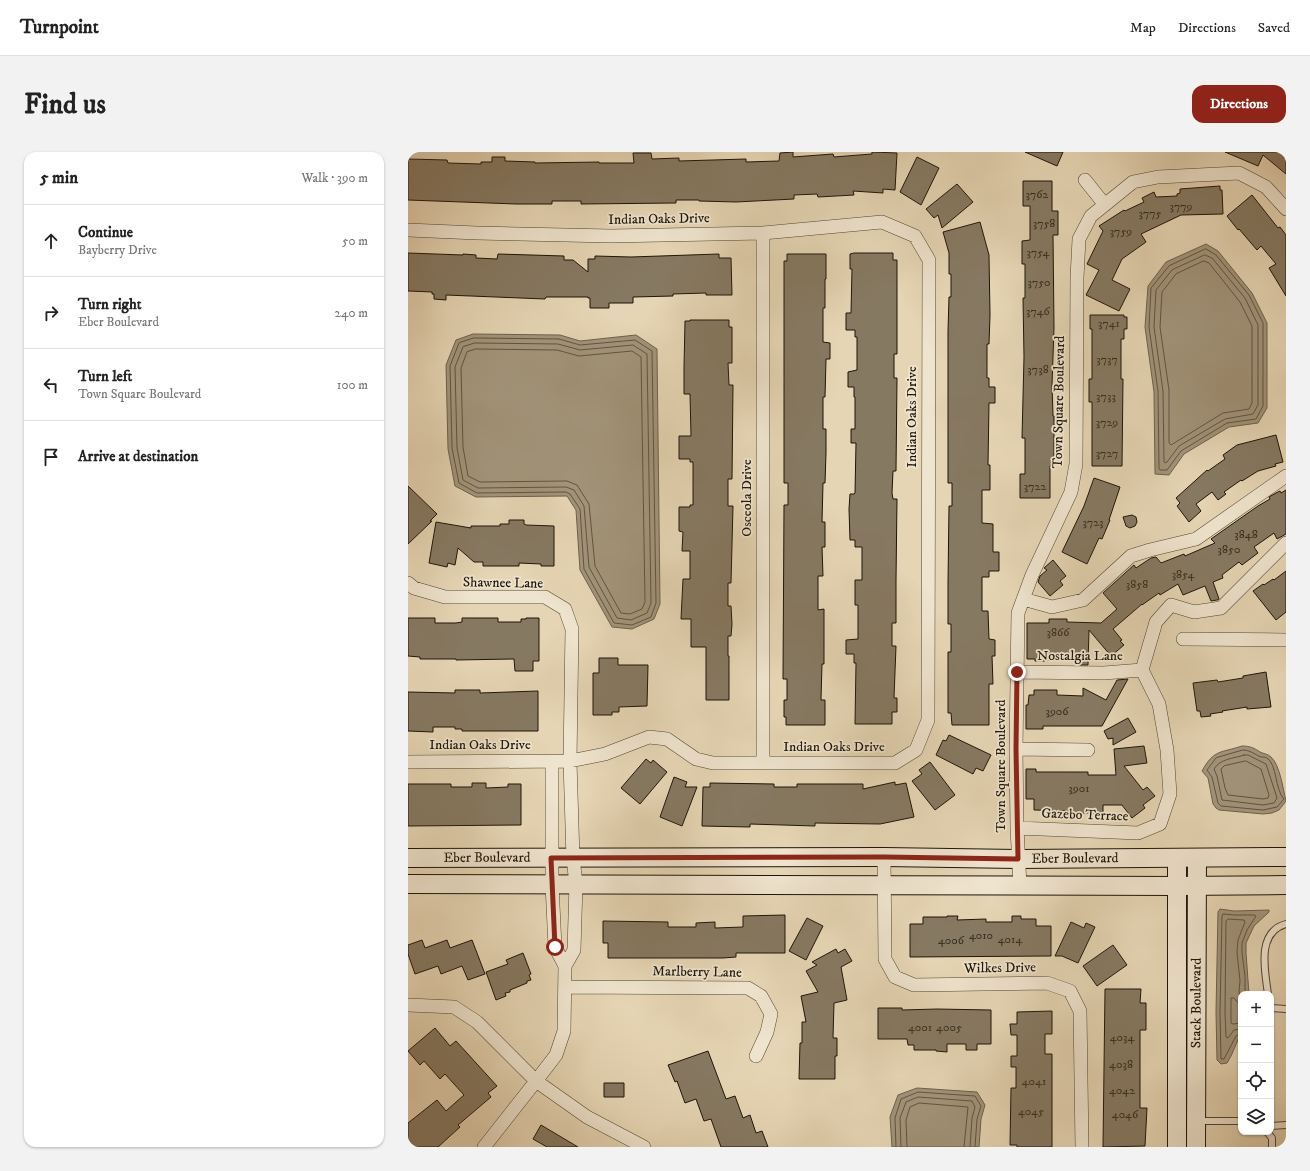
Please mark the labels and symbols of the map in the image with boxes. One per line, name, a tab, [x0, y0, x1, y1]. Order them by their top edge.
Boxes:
house number: 3762	[1026, 187, 1049, 202]
house number: 3779	[1169, 199, 1193, 214]
house number: 3775	[1138, 206, 1162, 221]
street label: Indian Oaks Drive	[608, 209, 710, 229]
house number: 3758	[1033, 216, 1055, 231]
house number: 3759	[1110, 224, 1132, 239]
house number: 3754	[1027, 245, 1051, 260]
house number: 3750	[1027, 275, 1051, 290]
house number: 3746	[1026, 304, 1051, 319]
house number: 3741	[1098, 316, 1120, 331]
street label: Town Square Boulevard	[1049, 335, 1069, 469]
house number: 3737	[1096, 352, 1118, 367]
house number: 3738	[1027, 362, 1049, 377]
street label: Indian Oaks Drive	[903, 366, 921, 468]
house number: 3733	[1096, 389, 1116, 404]
house number: 3729	[1096, 415, 1118, 430]
house number: 3727	[1096, 446, 1118, 461]
street label: Osceola Drive	[738, 459, 756, 537]
house number: 3722	[1024, 479, 1046, 494]
house number: 3723	[1082, 515, 1104, 530]
house number: 3848	[1234, 527, 1258, 542]
house number: 3850	[1218, 542, 1240, 557]
house number: 3854	[1172, 567, 1195, 582]
street label: Shawnee Lane	[463, 573, 544, 593]
house number: 3858	[1126, 577, 1148, 592]
house number: 3866	[1047, 625, 1070, 640]
street label: Nostalgia Lane	[1037, 647, 1123, 665]
route end	[1008, 663, 1026, 681]
street label: Town Square Boulevard	[992, 700, 1010, 832]
house number: 3906	[1045, 704, 1069, 719]
street label: Indian Oaks Drive	[429, 736, 531, 754]
street label: Indian Oaks Drive	[783, 738, 885, 756]
house number: 3901	[1068, 781, 1090, 796]
street label: Gazebo Terrace	[1041, 804, 1129, 826]
street label: Eber Boulevard	[443, 849, 531, 867]
street label: Eber Boulevard	[1031, 849, 1119, 868]
house number: 4010	[969, 928, 993, 943]
house number: 4014	[998, 932, 1023, 947]
house number: 4006	[938, 933, 965, 948]
route start	[546, 938, 564, 956]
street label: Wilkes Drive	[963, 958, 1036, 978]
street label: Stack Boulevard	[1187, 958, 1206, 1048]
street label: Marlberry Lane	[652, 962, 742, 982]
house number: 4001	[908, 1020, 932, 1035]
house number: 4005	[936, 1020, 962, 1035]
house number: 4034	[1110, 1030, 1135, 1045]
house number: 4038	[1109, 1057, 1133, 1072]
house number: 4041	[1022, 1074, 1046, 1089]
house number: 4042	[1109, 1083, 1135, 1098]
house number: 4045	[1018, 1104, 1044, 1119]
house number: 4046	[1112, 1107, 1139, 1122]

